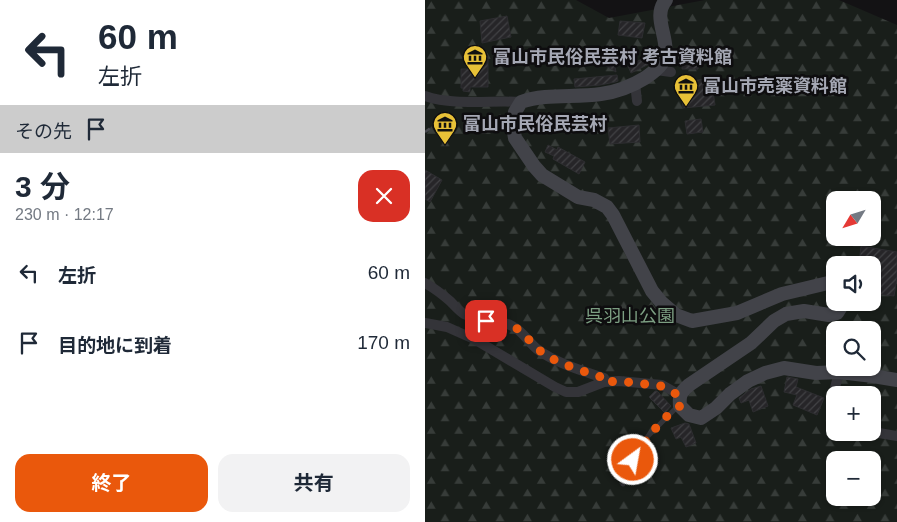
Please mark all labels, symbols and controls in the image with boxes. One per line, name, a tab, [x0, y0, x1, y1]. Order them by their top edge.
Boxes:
text: 60 m	[98, 17, 178, 56]
icon: left	[15, 20, 80, 85]
museum icon: 富山市民俗民芸村 考古資料館	[462, 44, 488, 78]
place label: 富山市民俗民芸村 考古資料館	[493, 47, 732, 67]
text: 左折	[98, 64, 142, 89]
museum icon: 富山市売薬資料館	[673, 73, 699, 107]
place label: 富山市売薬資料館	[703, 76, 847, 96]
museum icon: 富山市民俗民芸村	[432, 111, 458, 145]
place label: 富山市民俗民芸村	[463, 114, 607, 134]
icon: arrive	[82, 115, 110, 143]
text: その先	[15, 121, 72, 142]
text: 3 分	[15, 170, 70, 203]
button: close	[358, 170, 410, 222]
north arrow	[826, 191, 881, 246]
map controls	[826, 191, 881, 506]
text: 230 m · 12:17	[15, 206, 114, 223]
button: sound	[826, 256, 881, 311]
icon: left	[15, 259, 43, 287]
text: 60 m	[368, 262, 410, 283]
text: 左折	[58, 265, 96, 286]
pin	[465, 300, 507, 342]
park label: 呉羽山公園	[585, 306, 675, 326]
icon: arrive	[472, 307, 500, 335]
button: search	[826, 321, 881, 376]
icon: arrive	[15, 329, 43, 357]
text: 170 m	[357, 332, 410, 353]
text: 目的地に到着	[58, 335, 172, 356]
button: +	[826, 386, 881, 441]
position arrow	[606, 433, 658, 485]
button: −	[826, 451, 881, 506]
button: 終了	[15, 454, 208, 512]
button: 共有	[218, 454, 410, 512]

